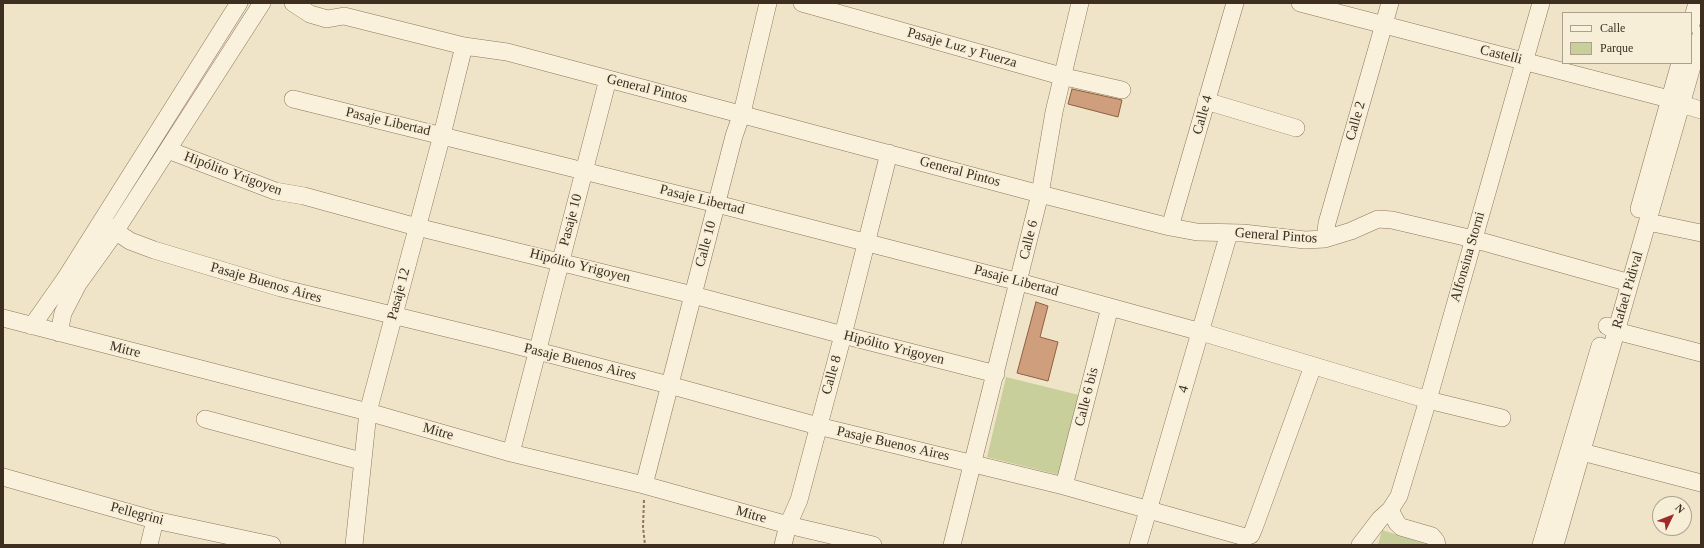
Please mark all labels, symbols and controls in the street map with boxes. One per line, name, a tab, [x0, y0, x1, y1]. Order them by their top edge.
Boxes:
legend	[1562, 12, 1692, 64]
text: Calle	[1600, 21, 1625, 35]
street label: Pasaje Luz y Fuerza	[905, 24, 1019, 72]
text: Parque	[1600, 41, 1633, 55]
street label: Castelli	[1478, 42, 1524, 68]
street label: General Pintos	[605, 71, 689, 107]
street label: Calle 4	[1189, 93, 1217, 137]
street label: Calle 2	[1342, 99, 1370, 143]
street label: Pasaje Libertad	[344, 104, 432, 140]
street label: Hipólito Yrigoyen	[182, 148, 284, 200]
street label: General Pintos	[918, 153, 1002, 191]
street label: Pasaje Libertad	[658, 181, 746, 219]
street label: Pasaje 10	[556, 192, 586, 248]
street label: Alfonsina Storni	[1447, 210, 1489, 304]
street label: Calle 10	[692, 219, 720, 269]
street label: Calle 6	[1016, 219, 1042, 261]
street label: General Pintos	[1234, 225, 1318, 247]
street label: Hipólito Yrigoyen	[528, 245, 632, 287]
street label: Rafael Pidival	[1609, 249, 1647, 331]
street label: Pasaje Buenos Aires	[208, 259, 324, 307]
street label: Pasaje Libertad	[972, 262, 1060, 300]
street label: Pasaje 12	[384, 266, 414, 322]
street label: Hipólito Yrigoyen	[842, 327, 946, 369]
street label: Mitre	[108, 338, 142, 362]
street label: Pasaje Buenos Aires	[522, 340, 638, 384]
street label: Calle 8	[818, 353, 846, 397]
street label: Calle 6 bis	[1072, 366, 1102, 428]
street label: 4	[1175, 383, 1193, 395]
street label: Mitre	[421, 420, 455, 444]
street label: Pasaje Buenos Aires	[835, 423, 951, 465]
north arrow	[1652, 496, 1692, 536]
street label: Pellegrini	[109, 499, 165, 529]
text: N	[1673, 501, 1687, 515]
street label: Mitre	[734, 503, 768, 527]

